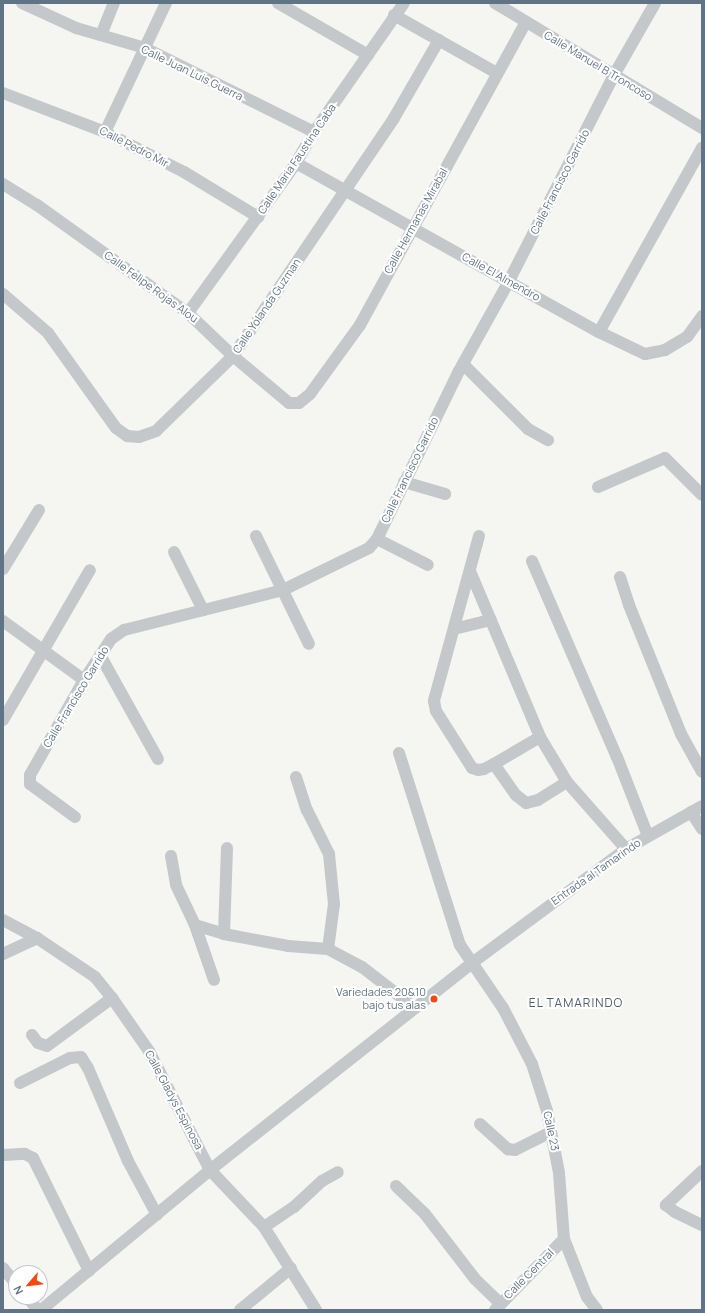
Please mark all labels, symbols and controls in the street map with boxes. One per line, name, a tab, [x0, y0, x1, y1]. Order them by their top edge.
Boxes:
street label: Calle Manuel B Troncoso	[542, 28, 654, 104]
street label: Calle Juan Luis Guerra	[139, 43, 245, 103]
street label: Calle Maria Faustina Caba	[255, 101, 339, 217]
street label: Calle Pedro Mir	[97, 124, 171, 170]
street label: Calle Francisco Garrido	[528, 127, 592, 237]
street label: Calle Hermanas Mirabal	[381, 166, 451, 276]
street label: Calle Felipe Rojas Alou	[102, 249, 200, 325]
street label: Calle El Almendro	[460, 250, 542, 304]
street label: Calle Yolanda Guzman	[230, 256, 304, 356]
street label: Calle Francisco Garrido	[379, 415, 441, 525]
street label: Calle Francisco Garrido	[40, 644, 112, 750]
street label: Entrada al Tamarindo	[549, 836, 643, 908]
place label: Variedades 20&10 bajo tus alas	[336, 986, 426, 1012]
marker: Variedades 20&10 bajo tus alas	[429, 994, 439, 1004]
district label: EL TAMARINDO	[529, 996, 623, 1010]
street label: Calle Gladys Espinosa	[142, 1048, 206, 1152]
street label: Calle 23	[540, 1110, 562, 1152]
street label: Calle Central	[501, 1246, 557, 1302]
north arrow	[8, 1265, 48, 1305]
text: N	[9, 1283, 26, 1297]

